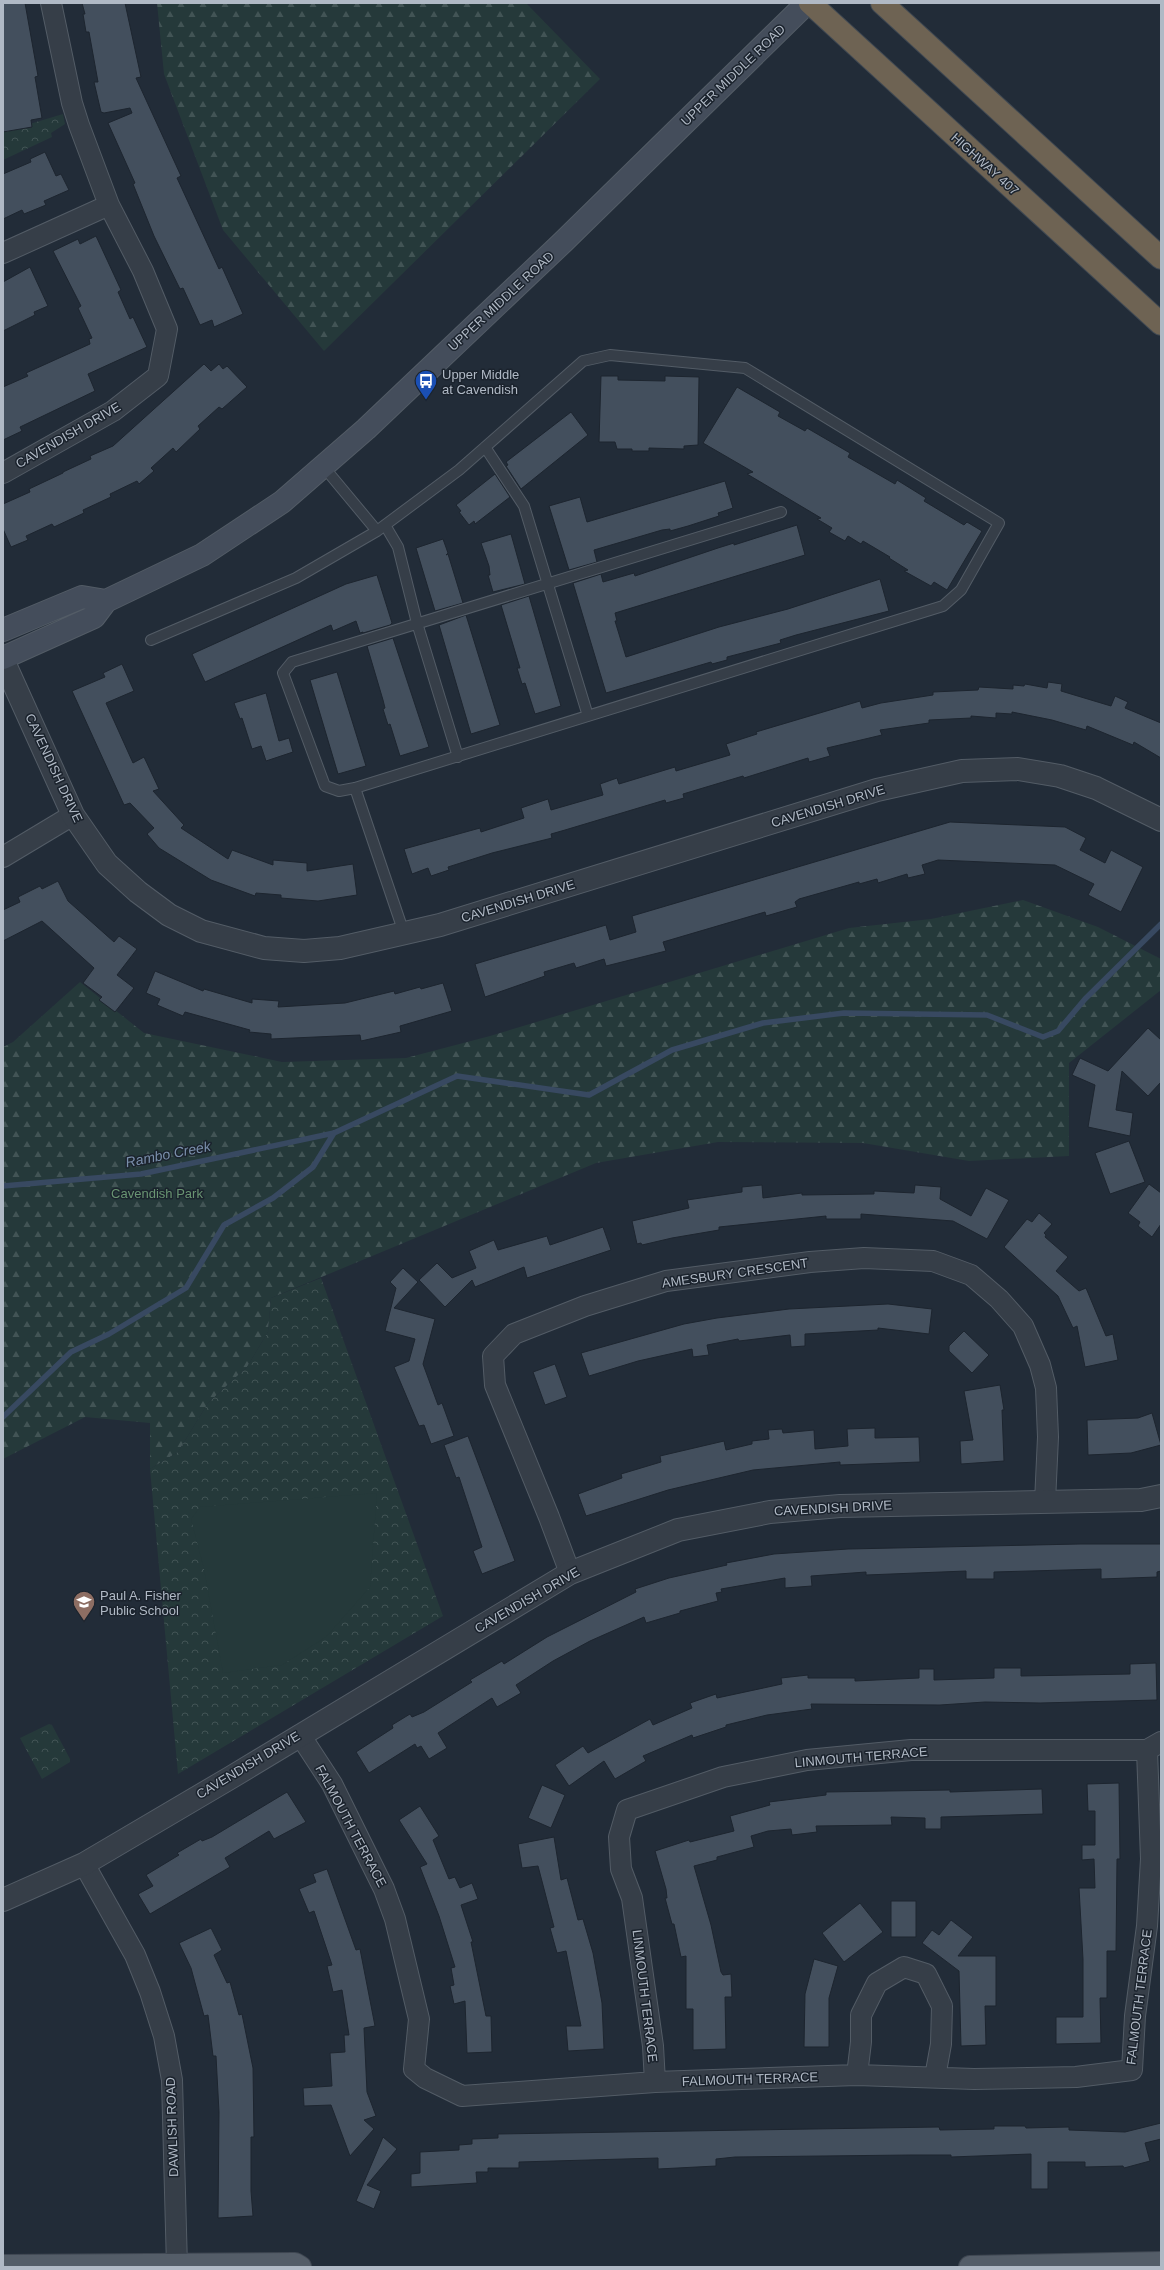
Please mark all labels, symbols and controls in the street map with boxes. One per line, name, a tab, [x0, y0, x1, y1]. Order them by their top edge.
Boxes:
street label: UPPER MIDDLE ROAD	[678, 21, 788, 129]
street label: HIGHWAY 407	[948, 130, 1022, 198]
street label: UPPER MIDDLE ROAD	[445, 248, 557, 354]
place label: Upper Middle at Cavendish	[442, 367, 519, 397]
bus stop icon: Upper Middle at Cavendish	[413, 368, 439, 401]
street label: CAVENDISH DRIVE	[13, 399, 123, 471]
street label: CAVENDISH DRIVE	[22, 711, 86, 825]
street label: CAVENDISH DRIVE	[769, 781, 887, 830]
street label: CAVENDISH DRIVE	[459, 876, 577, 925]
water label: Rambo Creek	[124, 1138, 213, 1170]
park label: Cavendish Park	[111, 1186, 203, 1201]
street label: AMESBURY CRESCENT	[661, 1255, 809, 1291]
street label: CAVENDISH DRIVE	[774, 1497, 893, 1519]
street label: CAVENDISH DRIVE	[472, 1564, 582, 1636]
place label: Paul A. Fisher Public School	[100, 1588, 182, 1618]
school or university icon: Paul A. Fisher Public School	[71, 1589, 97, 1622]
street label: CAVENDISH DRIVE	[193, 1728, 303, 1802]
street label: LINMOUTH TERRACE	[794, 1744, 928, 1770]
street label: FALMOUTH TERRACE	[312, 1762, 390, 1890]
street label: FALMOUTH TERRACE	[1123, 1928, 1155, 2066]
street label: LINMOUTH TERRACE	[629, 1929, 661, 2063]
street label: FALMOUTH TERRACE	[682, 2069, 819, 2089]
street label: DAWLISH ROAD	[163, 2077, 181, 2177]

